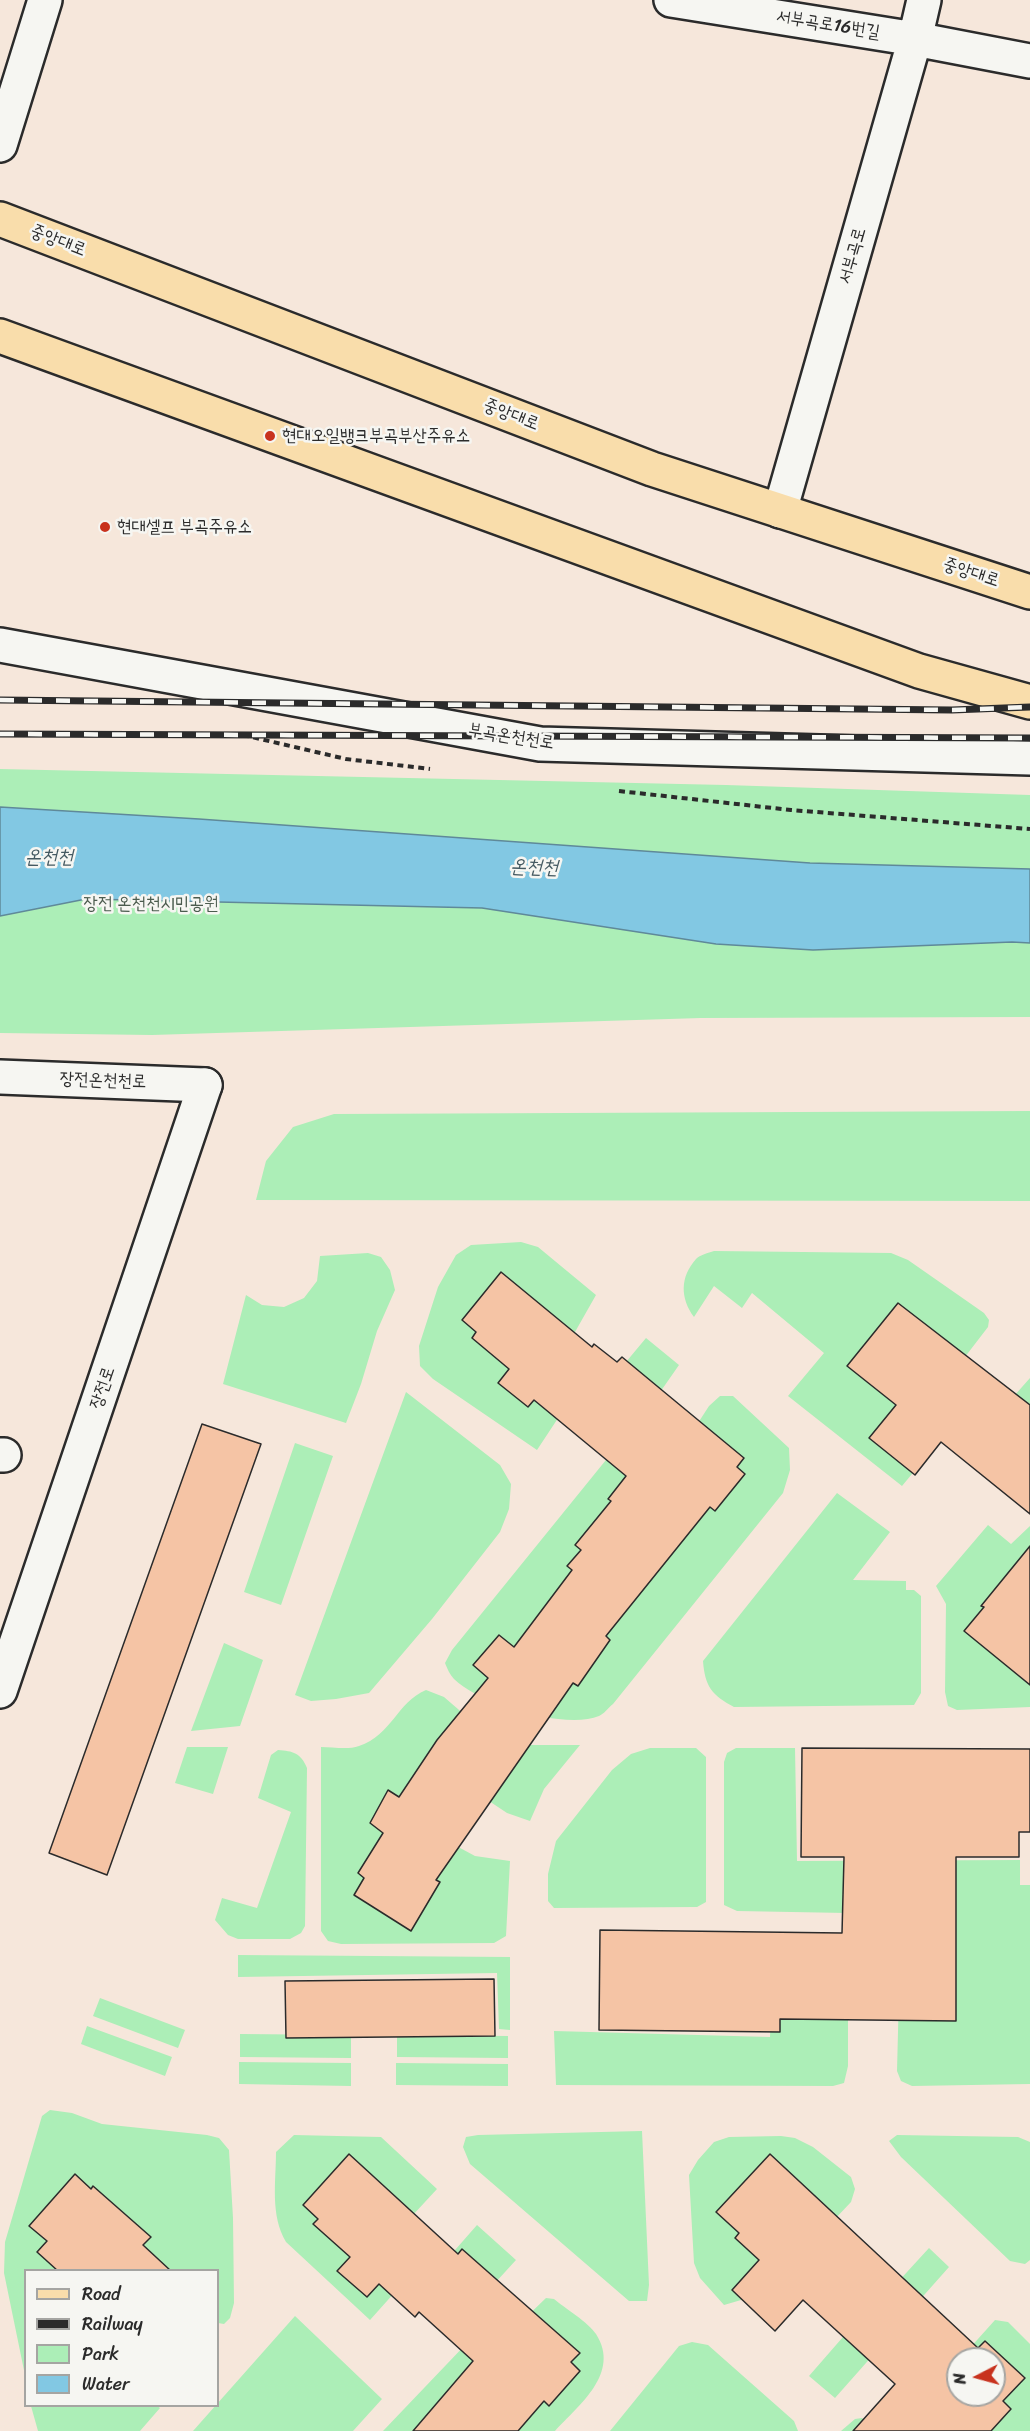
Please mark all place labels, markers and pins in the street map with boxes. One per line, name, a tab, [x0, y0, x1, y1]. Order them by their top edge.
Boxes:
place label: 현대오일뱅크부곡부산주유소	[282, 425, 470, 447]
marker: 현대오일뱅크부곡부산주유소	[263, 429, 277, 443]
place label: 현대셀프 부곡주유소	[117, 516, 252, 538]
marker: 현대셀프 부곡주유소	[98, 520, 112, 534]

